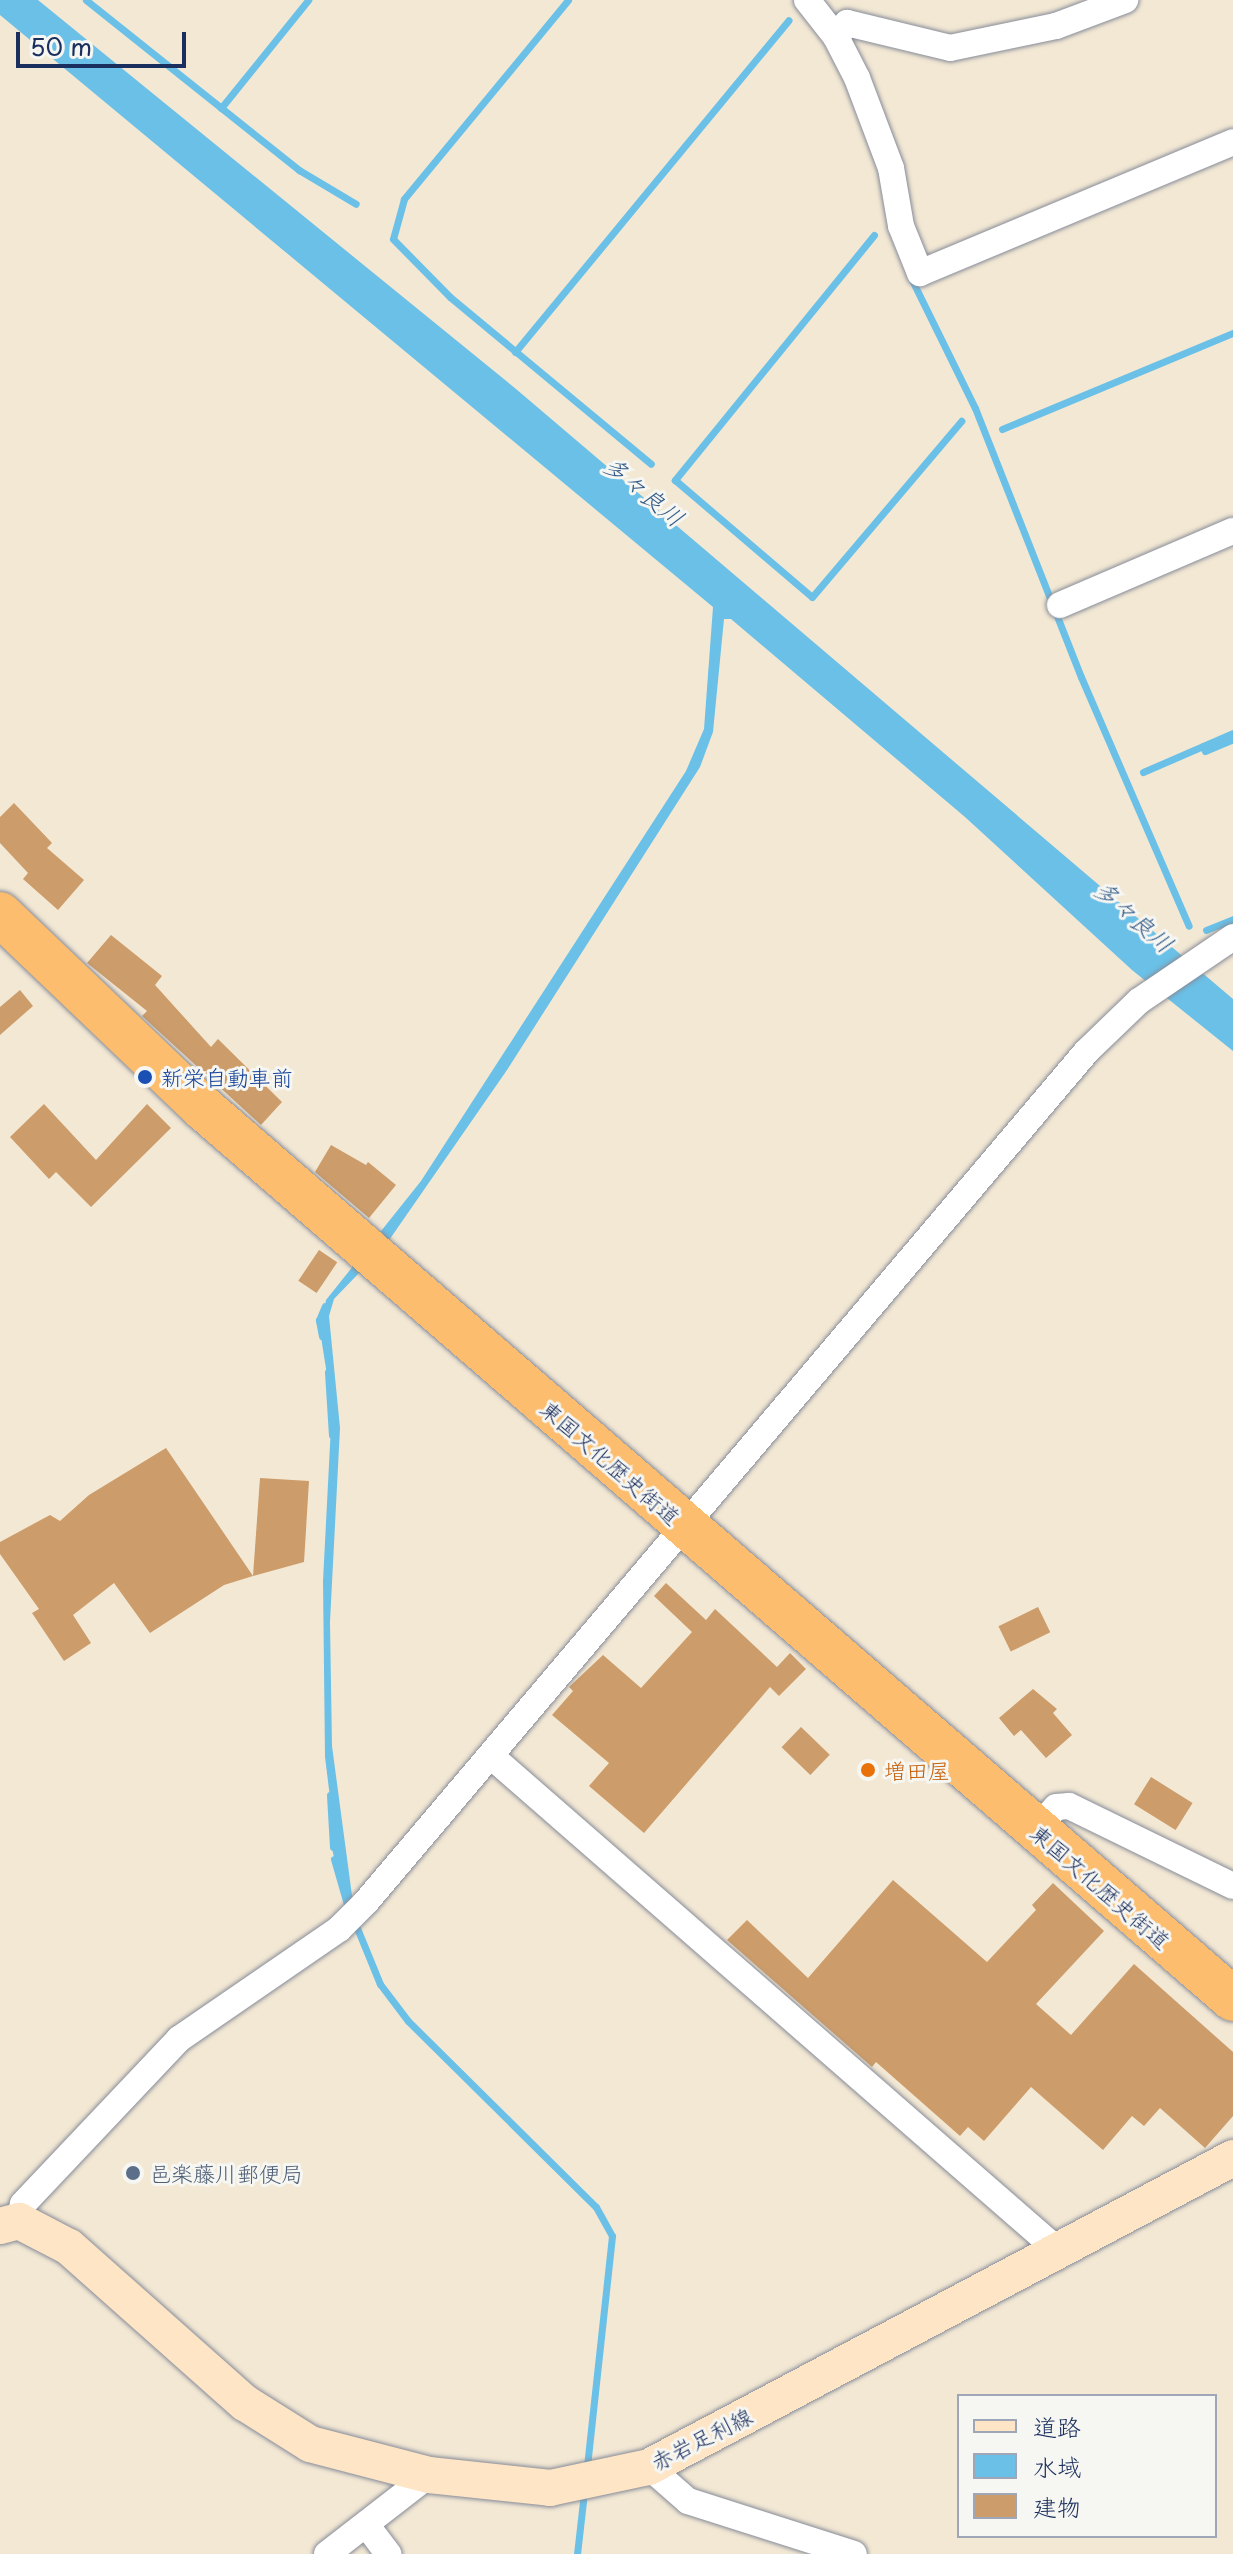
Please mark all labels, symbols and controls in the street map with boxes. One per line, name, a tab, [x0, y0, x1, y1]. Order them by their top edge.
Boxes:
scale bar	[20, 16, 190, 66]
text: 50 m	[30, 28, 92, 64]
water label: 多々良川	[598, 450, 690, 532]
water label: 多々良川	[1088, 874, 1180, 958]
place label: 新栄自動車前	[161, 1064, 293, 1090]
marker: 新栄自動車前	[136, 1068, 154, 1086]
street label: 東国文化歴史街道	[536, 1394, 686, 1530]
place label: 増田屋	[884, 1757, 950, 1783]
marker: 増田屋	[859, 1761, 877, 1779]
street label: 東国文化歴史街道	[1026, 1818, 1176, 1954]
place label: 邑楽藤川郵便局	[149, 2160, 303, 2186]
marker: 邑楽藤川郵便局	[124, 2164, 142, 2182]
legend	[957, 2394, 1217, 2538]
street label: 赤岩足利線	[646, 2401, 756, 2475]
text: 道路	[1033, 2408, 1081, 2444]
text: 水域	[1033, 2448, 1081, 2484]
text: 建物	[1033, 2488, 1081, 2524]

